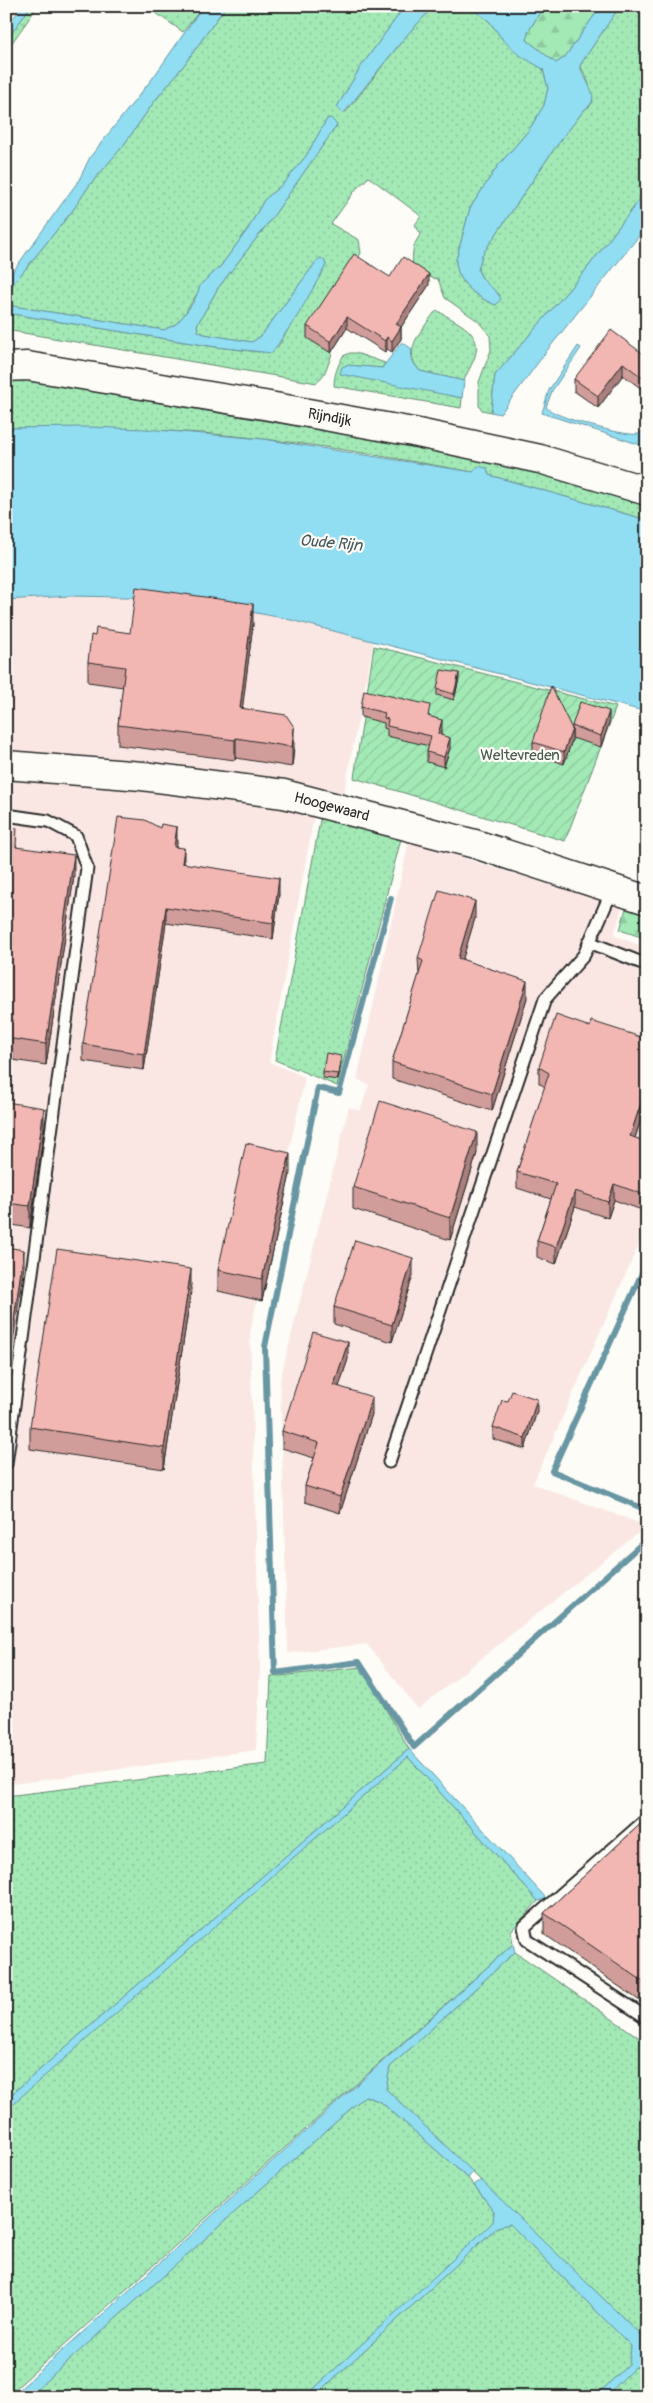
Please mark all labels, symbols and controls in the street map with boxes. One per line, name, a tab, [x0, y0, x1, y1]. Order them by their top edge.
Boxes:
street label: Rijndijk	[306, 404, 354, 431]
water label: Oude Rijn	[299, 530, 364, 556]
park label: Weltevreden	[480, 746, 560, 765]
street label: Hoogewaard	[292, 788, 371, 826]

